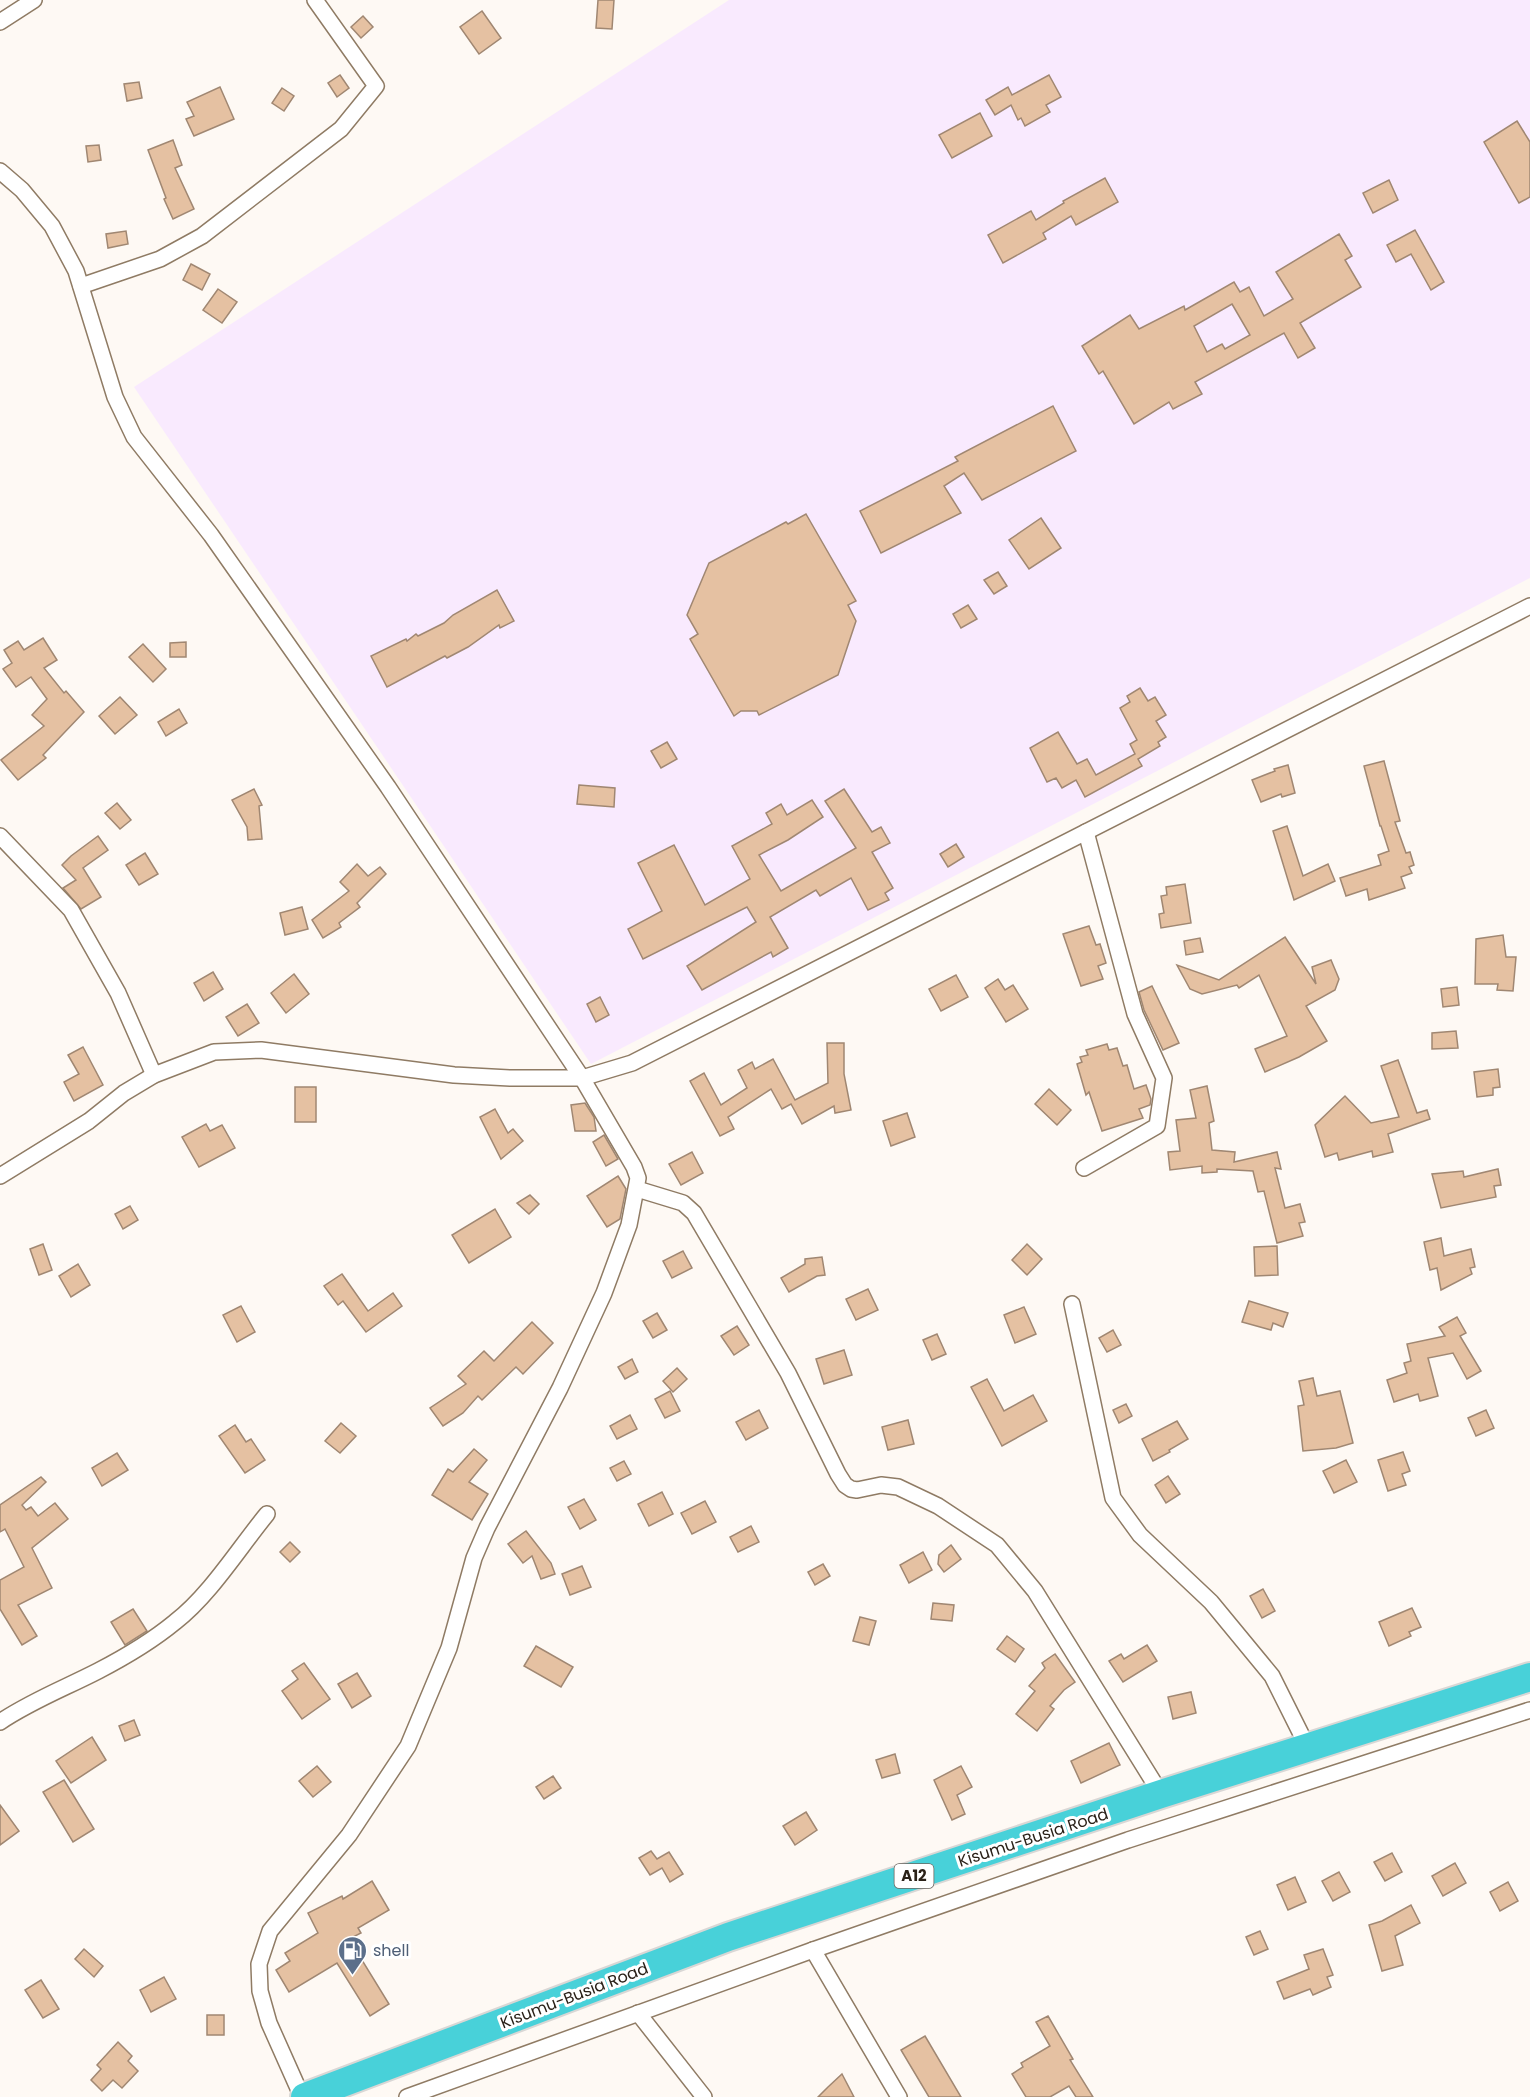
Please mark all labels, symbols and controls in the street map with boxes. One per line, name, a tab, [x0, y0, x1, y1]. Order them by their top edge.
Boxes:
street label: Kisumu-Busia Road	[955, 1802, 1111, 1873]
road number: A12	[894, 1864, 934, 1888]
fuel station icon: shell	[336, 1934, 368, 1976]
place label: shell	[373, 1939, 409, 1962]
street label: Kisumu-Busia Road	[497, 1957, 651, 2034]

